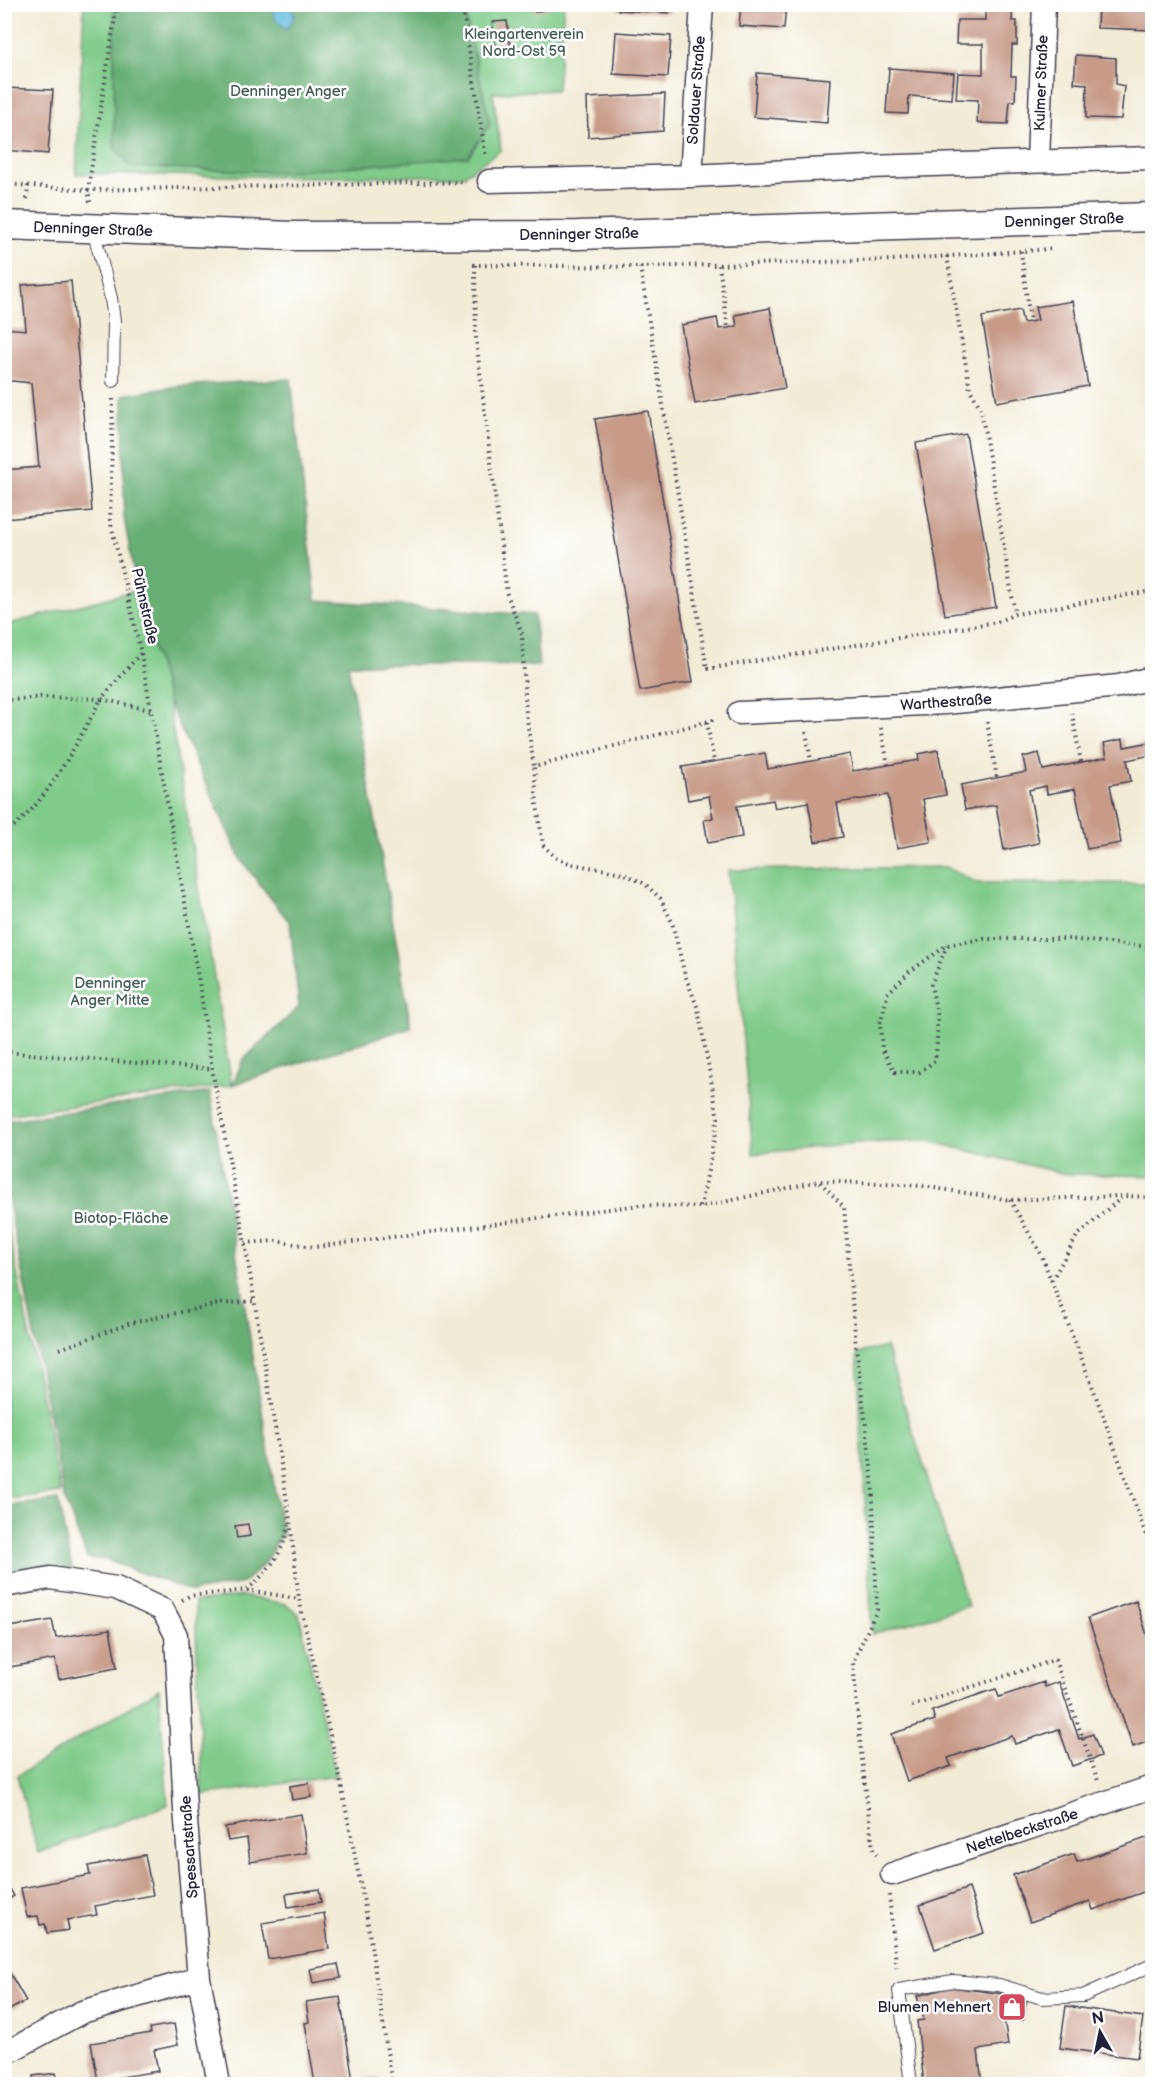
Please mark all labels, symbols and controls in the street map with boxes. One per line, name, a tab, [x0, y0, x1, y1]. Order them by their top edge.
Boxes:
park label: Kleingartenverein Nord-Ost 59	[464, 25, 584, 61]
street label: Soldauer Straße	[683, 35, 710, 145]
street label: Kulmer Straße	[1030, 35, 1053, 131]
park label: Denninger Anger	[230, 82, 347, 101]
street label: Denninger Straße	[1004, 209, 1124, 232]
street label: Denninger Straße	[33, 218, 153, 241]
street label: Denninger Straße	[519, 224, 639, 245]
street label: Pühnstraße	[127, 566, 163, 646]
street label: Warthestraße	[900, 690, 992, 715]
park label: Denninger Anger Mitte	[71, 974, 149, 1010]
park label: Biotop-Fläche	[74, 1209, 169, 1228]
street label: Spessartstraße	[176, 1795, 203, 1899]
street label: Nettelbeckstraße	[964, 1804, 1081, 1859]
shop icon: Blumen Mehnert	[996, 1991, 1028, 2023]
place label: Blumen Mehnert	[878, 1998, 991, 2017]
north arrow	[1070, 2002, 1130, 2062]
text: N	[1090, 2008, 1105, 2029]

